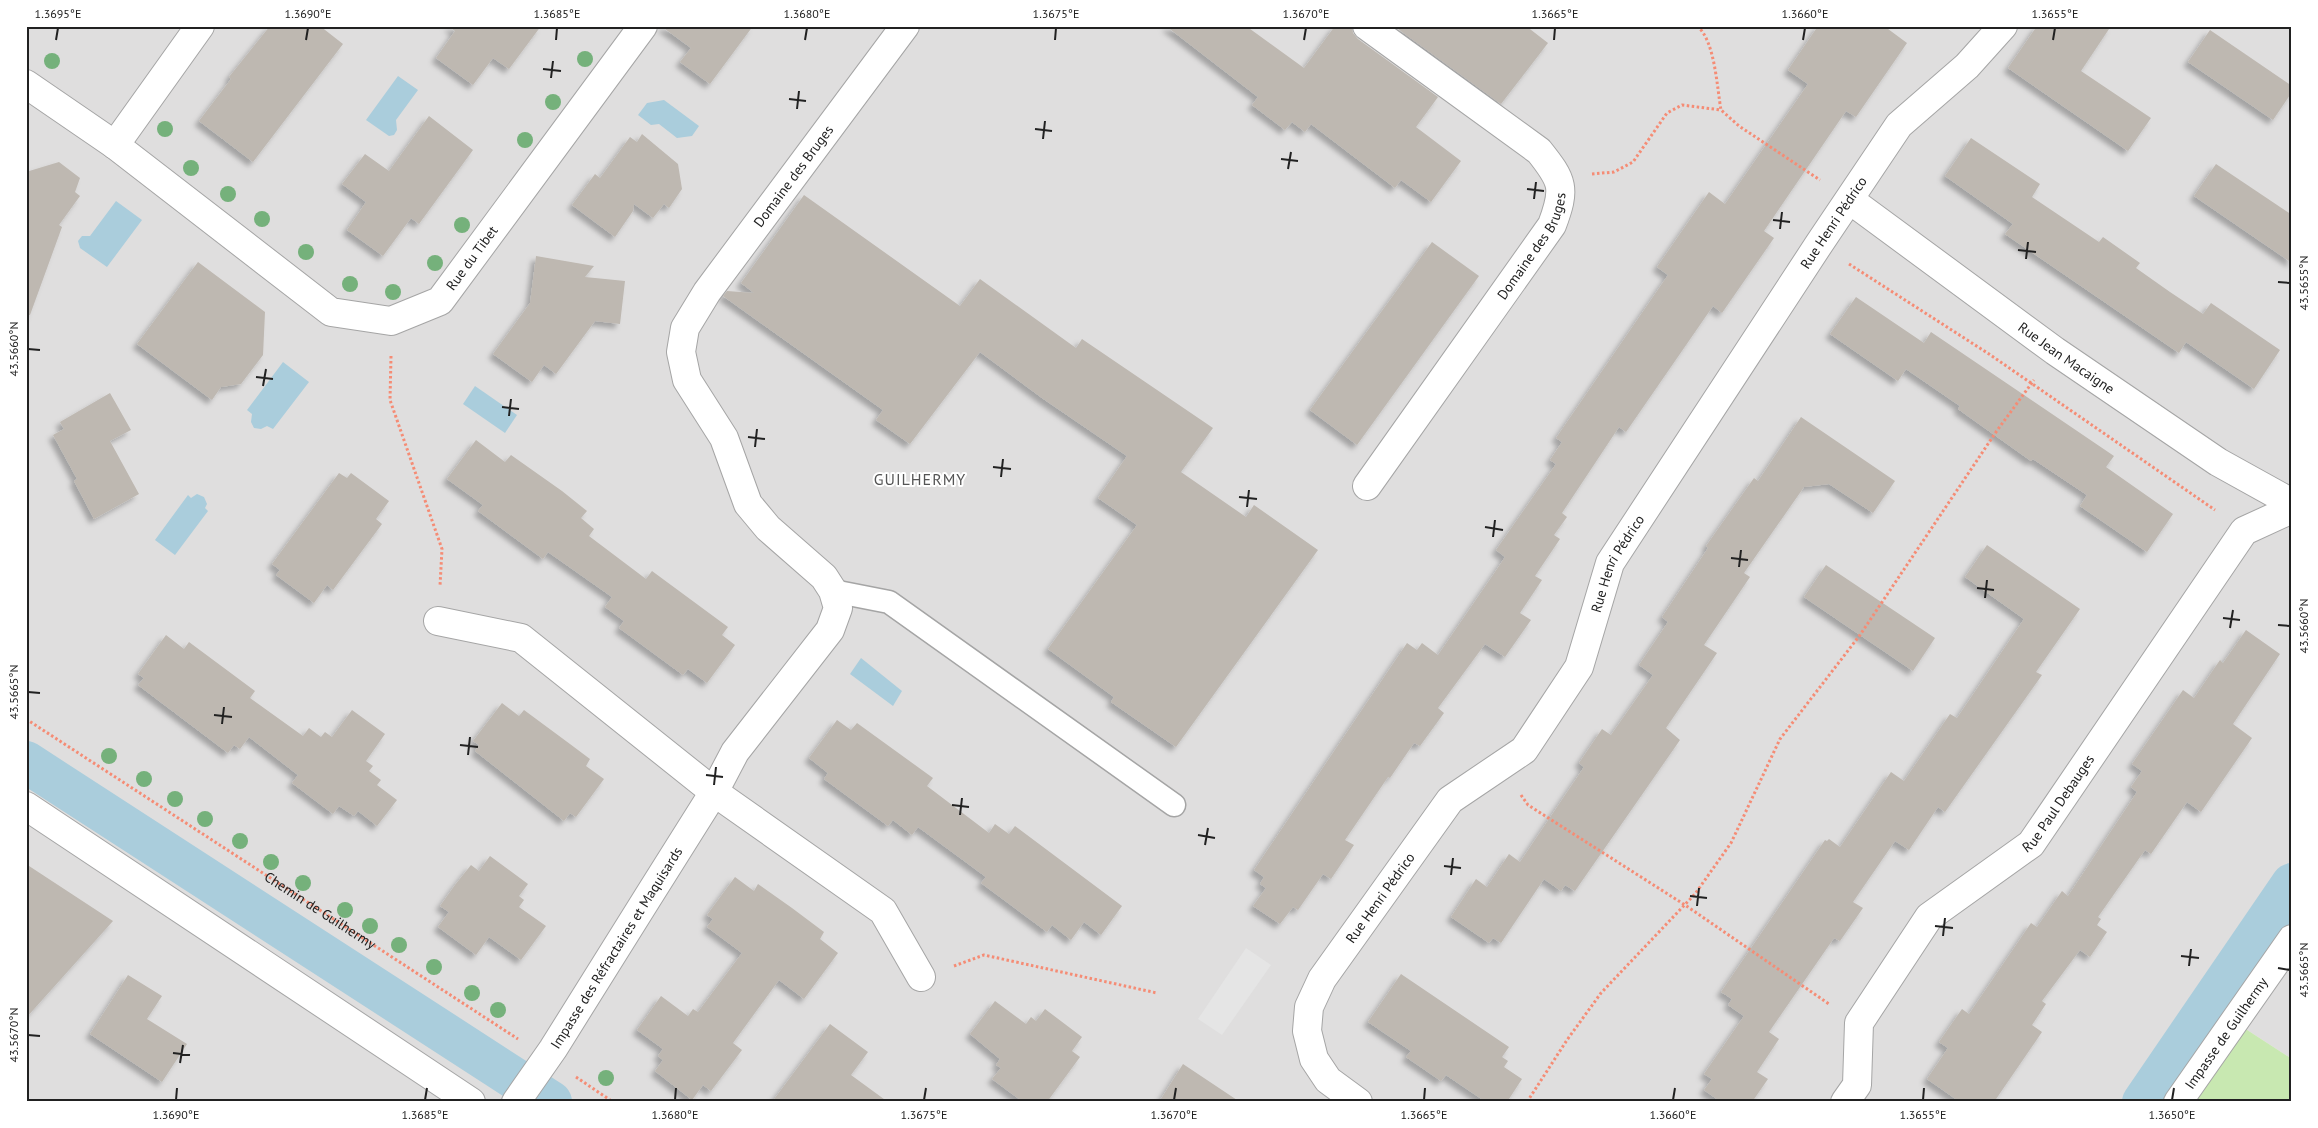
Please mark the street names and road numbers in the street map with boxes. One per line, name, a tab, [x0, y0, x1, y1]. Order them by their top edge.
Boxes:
street label: Domaine des Bruges	[750, 121, 837, 231]
street label: Rue Henri Pédrico	[1796, 173, 1871, 272]
street label: Domaine des Bruges	[1493, 192, 1569, 303]
street label: Rue du Tibet	[442, 222, 502, 294]
street label: Rue Jean Macaigne	[2015, 318, 2118, 398]
street label: Rue Henri Pédrico	[1587, 511, 1648, 615]
street label: Rue Paul Debauges	[2019, 751, 2098, 857]
street label: Impasse des Réfractaires et Maquisards	[546, 843, 686, 1052]
street label: Rue Henri Pédrico	[1342, 849, 1419, 947]
street label: Chemin de Guilhermy	[261, 868, 380, 953]
street label: Impasse de Guilhermy	[2181, 973, 2272, 1093]

